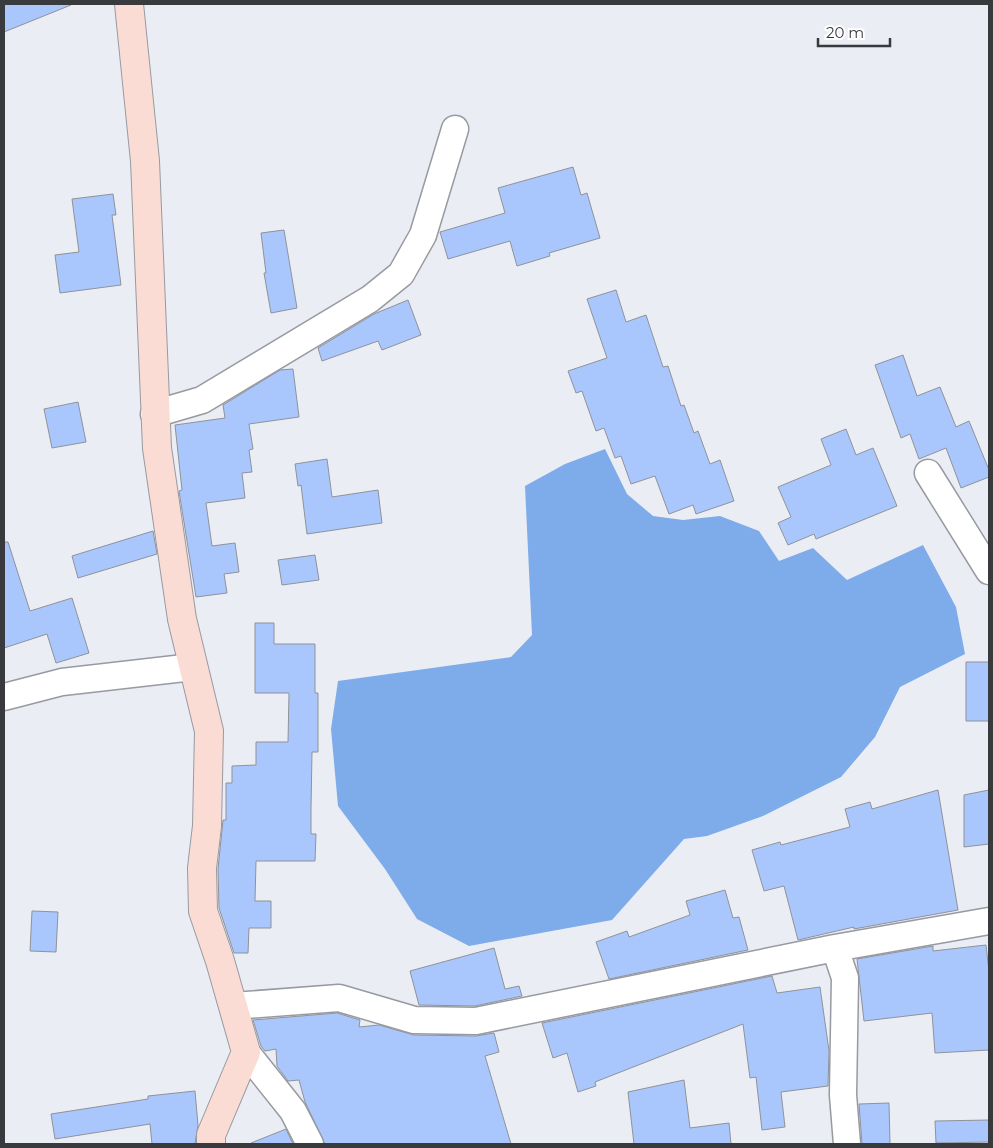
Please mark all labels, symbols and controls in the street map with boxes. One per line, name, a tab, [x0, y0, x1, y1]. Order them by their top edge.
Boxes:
scale bar	[818, 15, 890, 47]
text: 20 m	[826, 23, 864, 42]

